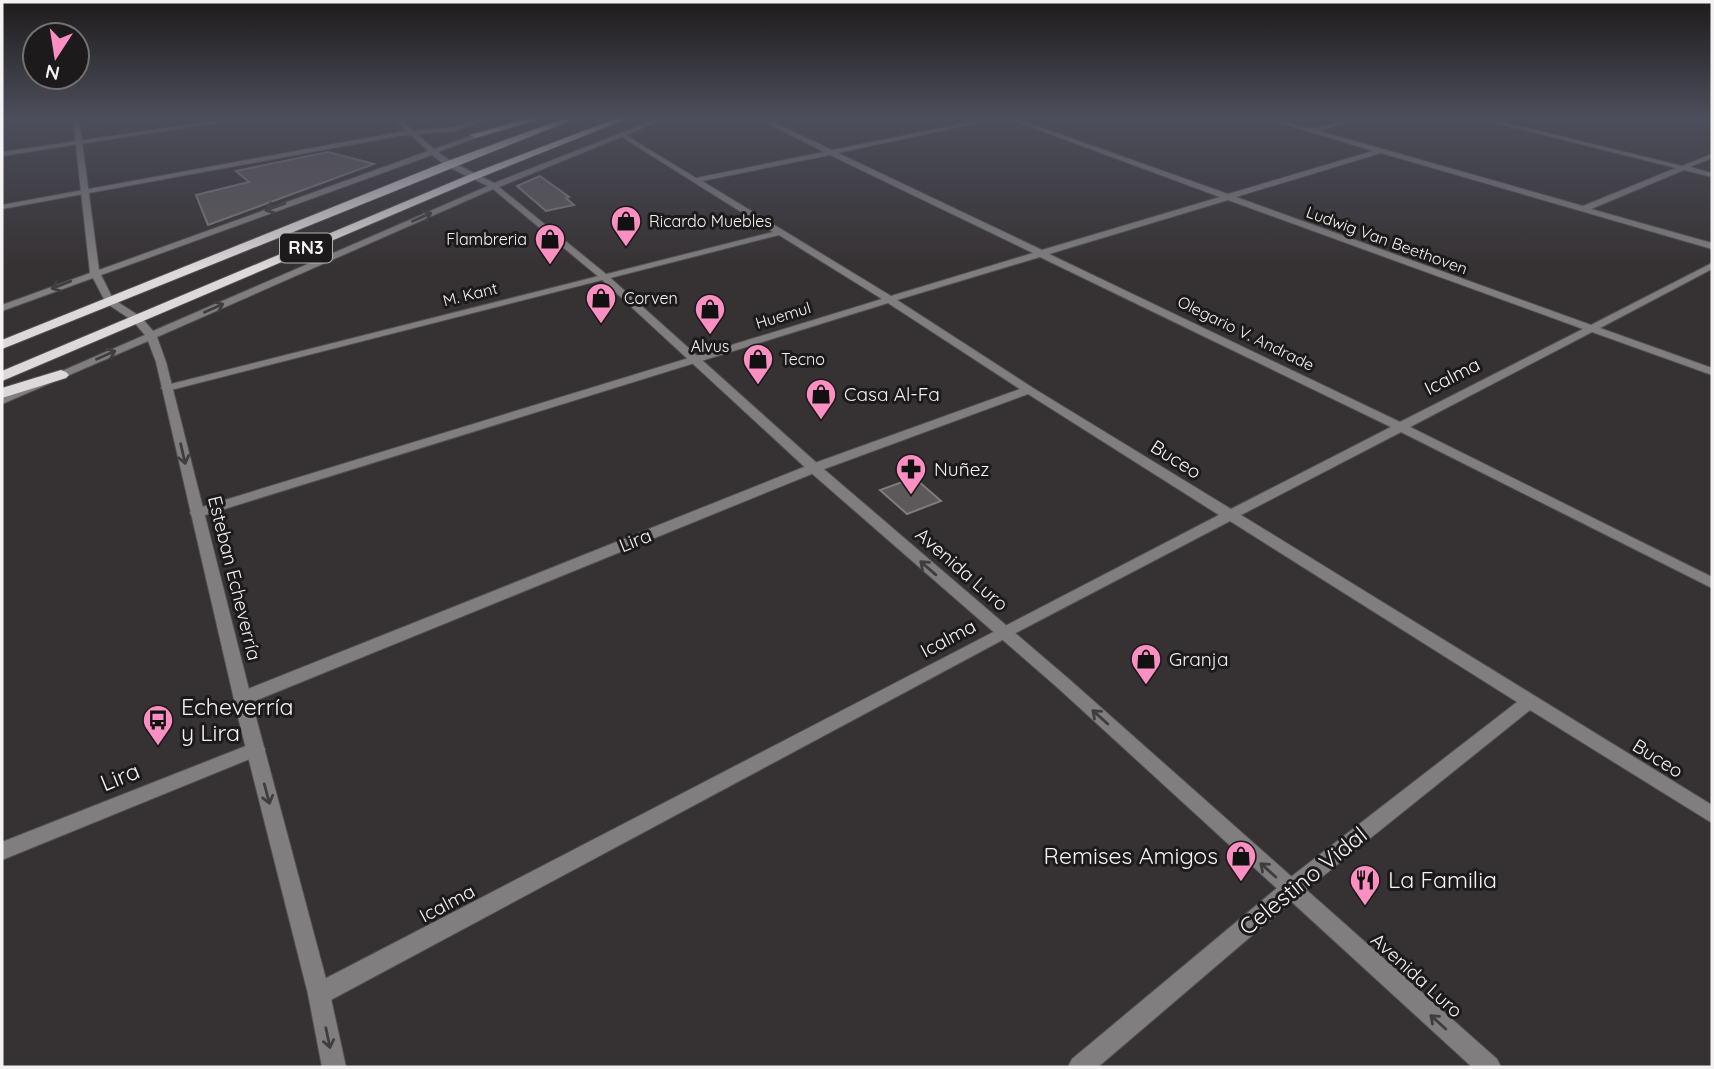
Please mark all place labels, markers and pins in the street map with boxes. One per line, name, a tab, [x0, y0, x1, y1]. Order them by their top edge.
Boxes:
shop icon: Ricardo Muebles	[609, 204, 643, 248]
place label: Ricardo Muebles	[649, 211, 772, 231]
shop icon: Flambreria	[533, 222, 567, 266]
place label: Flambreria	[446, 229, 527, 249]
shop icon: Corven	[584, 281, 618, 325]
place label: Corven	[624, 288, 678, 308]
shop icon: Alvus	[693, 292, 727, 336]
place label: Alvus	[691, 336, 729, 356]
shop icon: Tecno	[741, 342, 775, 386]
place label: Tecno	[781, 349, 825, 369]
shop icon: Casa Al-Fa	[804, 377, 838, 421]
place label: Casa Al-Fa	[844, 382, 940, 406]
pharmacy icon: Nuñez	[894, 452, 928, 496]
place label: Nuñez	[934, 457, 989, 481]
shop icon: Granja	[1129, 642, 1163, 686]
place label: Granja	[1169, 647, 1228, 671]
place label: Echeverría y Lira	[181, 692, 293, 747]
bus stop icon: Echeverría y Lira	[141, 703, 175, 747]
shop icon: Remises Amigos	[1224, 839, 1258, 883]
place label: Remises Amigos	[1044, 841, 1218, 870]
restaurant icon: La Familia	[1348, 863, 1382, 907]
place label: La Familia	[1388, 865, 1497, 894]

